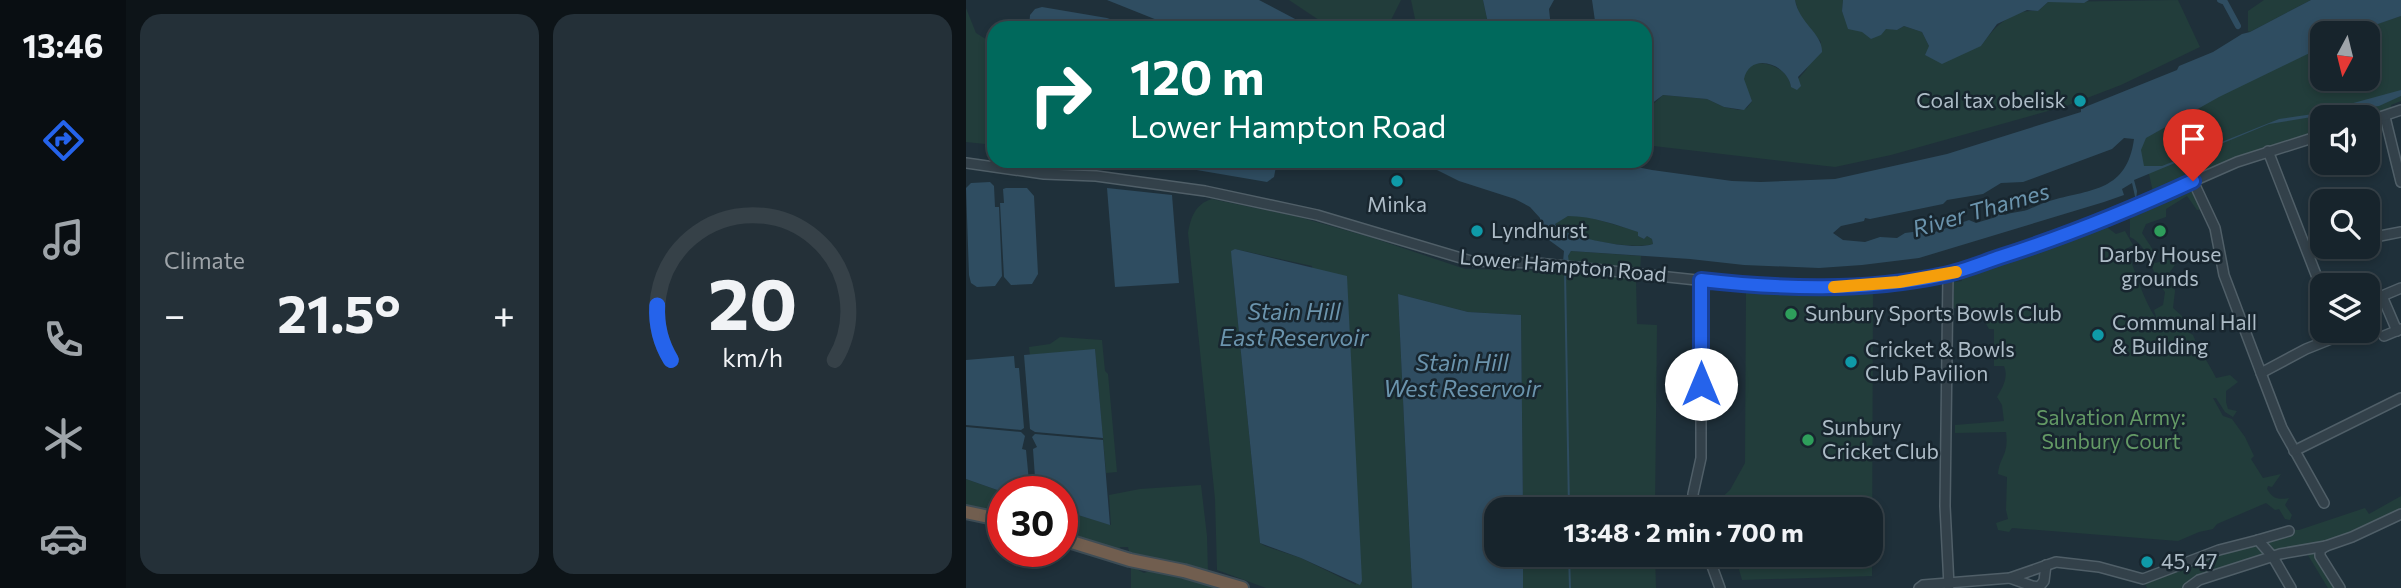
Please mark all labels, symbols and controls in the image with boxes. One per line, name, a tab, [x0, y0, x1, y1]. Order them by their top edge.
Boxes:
north arrow	[2310, 21, 2380, 91]
map controls	[2310, 21, 2380, 343]
text: 13:46	[23, 25, 103, 65]
text: 120 m	[1130, 45, 1264, 105]
icon: right	[1015, 49, 1106, 140]
place label: Coal tax obelisk	[1916, 87, 2066, 112]
marker: Coal tax obelisk	[2072, 93, 2088, 109]
text: Lower Hampton Road	[1130, 105, 1446, 145]
button: sound	[2310, 105, 2380, 175]
pin	[2163, 109, 2223, 181]
icon: directions	[39, 116, 88, 165]
icon: arrive	[2174, 120, 2212, 158]
marker: Minka	[1389, 173, 1405, 189]
water label: River Thames	[1909, 176, 2052, 242]
button: search	[2310, 189, 2380, 259]
place label: Minka	[1367, 191, 1427, 216]
icon: music	[39, 215, 88, 264]
place label: Lyndhurst	[1491, 217, 1587, 242]
marker: Lyndhurst	[1469, 223, 1485, 239]
marker: Darby House grounds	[2152, 223, 2168, 239]
place label: Darby House grounds	[2099, 241, 2221, 290]
street label: Lower Hampton Road	[1459, 243, 1668, 286]
text: Climate	[164, 246, 245, 274]
text: 20	[708, 256, 797, 345]
button: layers	[2310, 273, 2380, 343]
text: 21.5°	[277, 280, 401, 344]
text: −	[164, 290, 186, 337]
text: +	[493, 290, 515, 337]
water label: Stain Hill East Reservoir	[1220, 297, 1369, 351]
place label: Sunbury Sports Bowls Club	[1805, 300, 2062, 325]
marker: Sunbury Sports Bowls Club	[1783, 306, 1799, 322]
place label: Communal Hall & Building	[2112, 309, 2257, 358]
icon: phone	[39, 315, 88, 364]
marker: Communal Hall & Building	[2090, 327, 2106, 343]
place label: Cricket & Bowls Club Pavilion	[1865, 336, 2015, 385]
text: km/h	[722, 342, 783, 372]
position arrow	[1664, 347, 1738, 421]
water label: Stain Hill West Reservoir	[1383, 348, 1542, 402]
marker: Cricket & Bowls Club Pavilion	[1843, 354, 1859, 370]
park label: Salvation Army: Sunbury Court	[2036, 404, 2186, 453]
icon: climate	[39, 414, 88, 463]
place label: Sunbury Cricket Club	[1822, 414, 1939, 463]
marker: Sunbury Cricket Club	[1800, 432, 1816, 448]
speed limit sign: 30	[987, 476, 1078, 567]
icon: car	[39, 514, 88, 563]
text: 13:48 · 2 min · 700 m	[1563, 516, 1804, 547]
place label: 45, 47	[2161, 548, 2217, 573]
marker: 45, 47	[2139, 554, 2155, 570]

